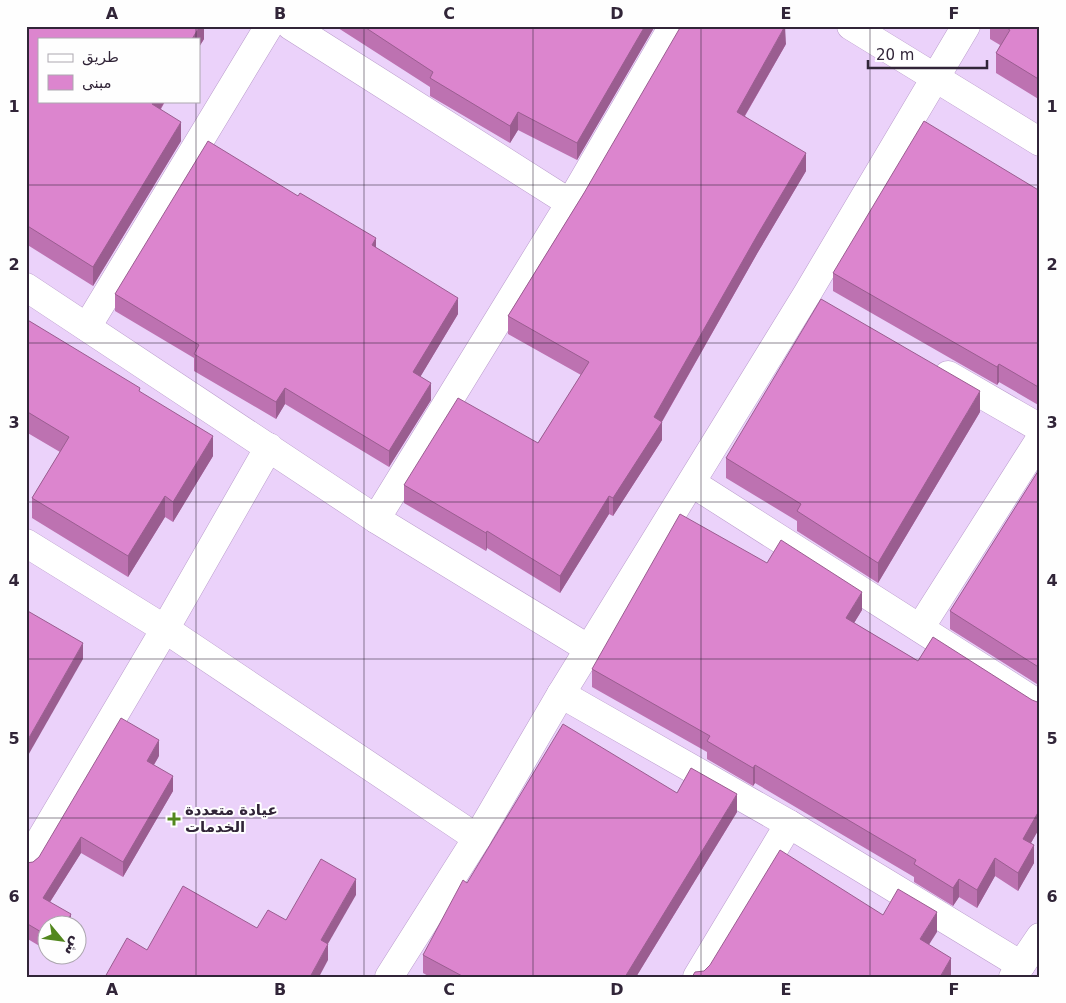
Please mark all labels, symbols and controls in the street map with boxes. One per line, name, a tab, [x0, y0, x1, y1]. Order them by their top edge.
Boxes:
text: A	[106, 4, 119, 23]
text: B	[274, 4, 286, 23]
text: C	[443, 4, 455, 23]
text: D	[610, 4, 624, 23]
text: E	[781, 4, 791, 23]
text: F	[949, 4, 959, 23]
legend	[38, 38, 200, 102]
scale bar	[868, 38, 987, 70]
text: 20 m	[876, 46, 914, 64]
text: طريق	[82, 48, 119, 66]
text: مبنى	[82, 74, 112, 92]
text: 1	[8, 97, 20, 116]
text: 1	[1046, 97, 1058, 116]
text: 2	[8, 255, 20, 274]
text: 2	[1046, 255, 1058, 274]
text: 3	[8, 413, 20, 432]
text: 3	[1046, 413, 1058, 432]
text: 4	[8, 571, 20, 590]
text: 4	[1046, 571, 1058, 590]
text: 5	[8, 729, 20, 748]
text: 5	[1046, 729, 1058, 748]
place label: عيادة متعددة الخدمات	[185, 801, 278, 836]
marker: عيادة متعددة الخدمات	[167, 812, 181, 826]
text: 6	[8, 887, 20, 906]
text: 6	[1046, 887, 1058, 906]
north arrow	[38, 916, 88, 966]
text: ش	[62, 934, 85, 959]
text: A	[106, 980, 119, 999]
text: B	[274, 980, 286, 999]
text: C	[443, 980, 455, 999]
text: D	[610, 980, 624, 999]
text: E	[781, 980, 791, 999]
text: F	[949, 980, 959, 999]

